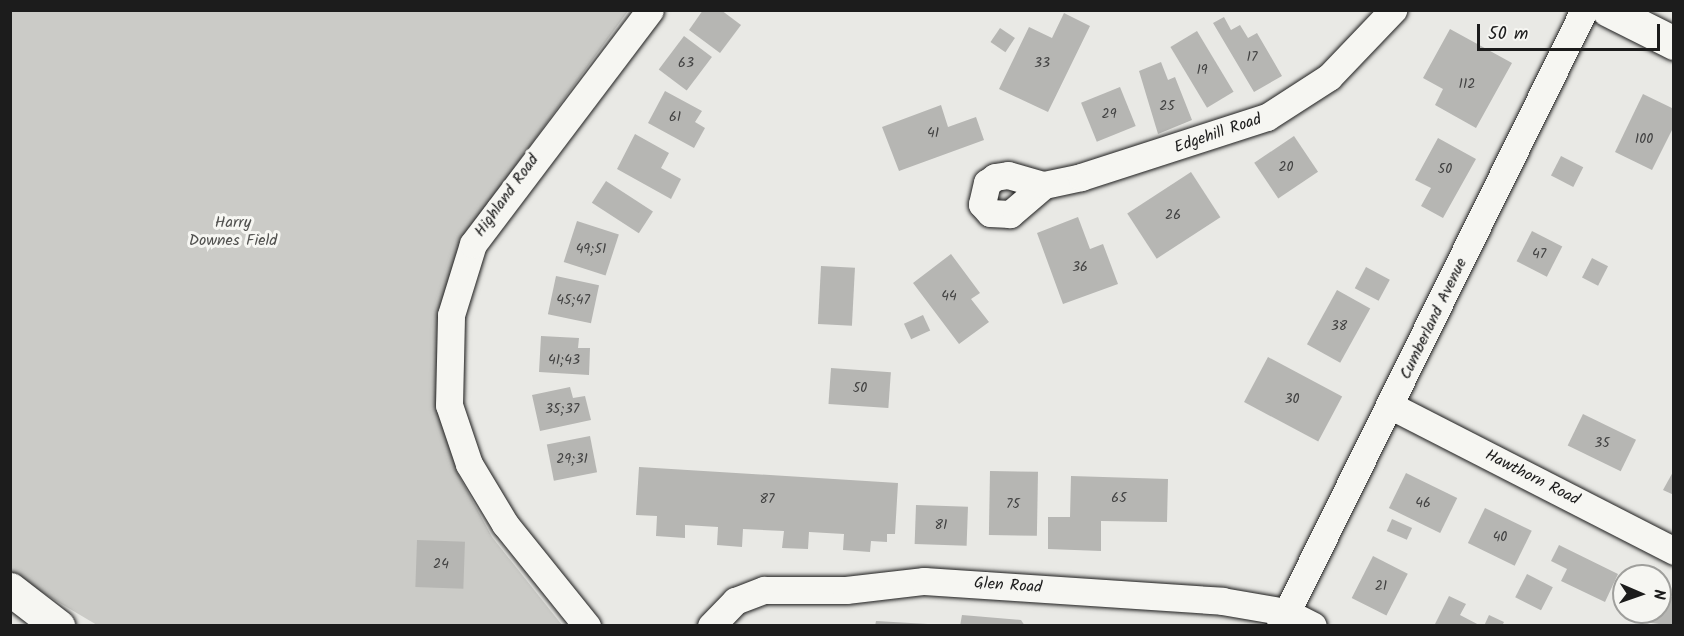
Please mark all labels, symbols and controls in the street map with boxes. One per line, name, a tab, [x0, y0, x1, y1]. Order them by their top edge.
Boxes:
scale bar	[1480, 12, 1663, 50]
text: 50 m	[1488, 20, 1528, 49]
house number: 17	[1247, 49, 1257, 65]
house number: 63	[678, 55, 694, 71]
house number: 33	[1034, 55, 1050, 71]
house number: 19	[1196, 62, 1208, 78]
house number: 112	[1459, 76, 1475, 92]
house number: 25	[1159, 98, 1175, 114]
house number: 29	[1102, 106, 1116, 122]
house number: 61	[669, 109, 681, 125]
street label: Edgehill Road	[1172, 110, 1264, 158]
house number: 41	[927, 125, 939, 141]
house number: 100	[1635, 131, 1653, 147]
street label: Highland Road	[471, 151, 543, 241]
house number: 20	[1278, 159, 1294, 175]
house number: 50	[1438, 161, 1452, 177]
house number: 26	[1165, 207, 1181, 223]
park label: Harry Downes Field	[189, 213, 277, 251]
house number: 49;51	[576, 241, 606, 257]
house number: 47	[1532, 246, 1546, 262]
street label: Cumberland Avenue	[1396, 255, 1472, 383]
house number: 36	[1072, 259, 1088, 275]
house number: 44	[941, 288, 957, 304]
house number: 45;47	[556, 292, 590, 308]
house number: 38	[1331, 318, 1347, 334]
house number: 41;43	[548, 352, 580, 368]
house number: 50	[853, 380, 867, 396]
house number: 30	[1285, 391, 1299, 407]
house number: 35;37	[545, 401, 579, 417]
house number: 35	[1594, 435, 1610, 451]
street label: Hawthorn Road	[1482, 446, 1582, 510]
house number: 29;31	[556, 451, 588, 467]
house number: 65	[1111, 490, 1127, 506]
house number: 87	[760, 491, 774, 507]
house number: 46	[1415, 495, 1431, 511]
house number: 75	[1006, 496, 1020, 512]
house number: 81	[935, 517, 947, 533]
house number: 40	[1493, 529, 1507, 545]
house number: 24	[433, 556, 449, 572]
north arrow	[1612, 564, 1672, 624]
street label: Glen Road	[973, 574, 1043, 598]
house number: 21	[1375, 578, 1387, 594]
text: N	[1646, 589, 1671, 600]

